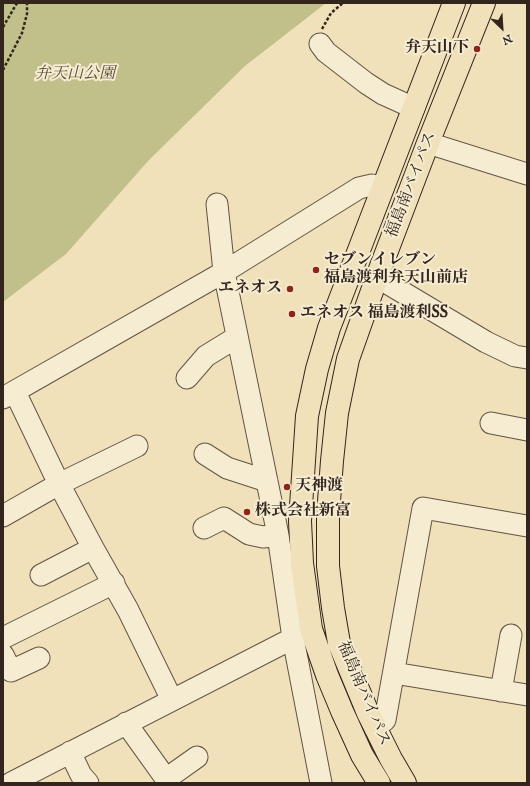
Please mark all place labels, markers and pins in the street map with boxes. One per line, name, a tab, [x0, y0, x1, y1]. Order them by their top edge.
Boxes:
place label: 弁天山下	[405, 39, 469, 59]
marker: 弁天山下	[472, 44, 482, 54]
place label: セブンイレブン 福島渡利弁天山前店	[324, 251, 468, 289]
marker: セブンイレブン 福島渡利弁天山前店	[311, 265, 321, 275]
place label: エネオス	[218, 279, 282, 299]
marker: エネオス	[285, 284, 295, 294]
place label: エネオス 福島渡利SS	[300, 304, 448, 324]
marker: エネオス 福島渡利SS	[287, 309, 297, 319]
place label: 天神渡	[295, 477, 343, 497]
marker: 天神渡	[282, 482, 292, 492]
place label: 株式会社新富	[255, 502, 351, 522]
marker: 株式会社新富	[242, 507, 252, 517]

